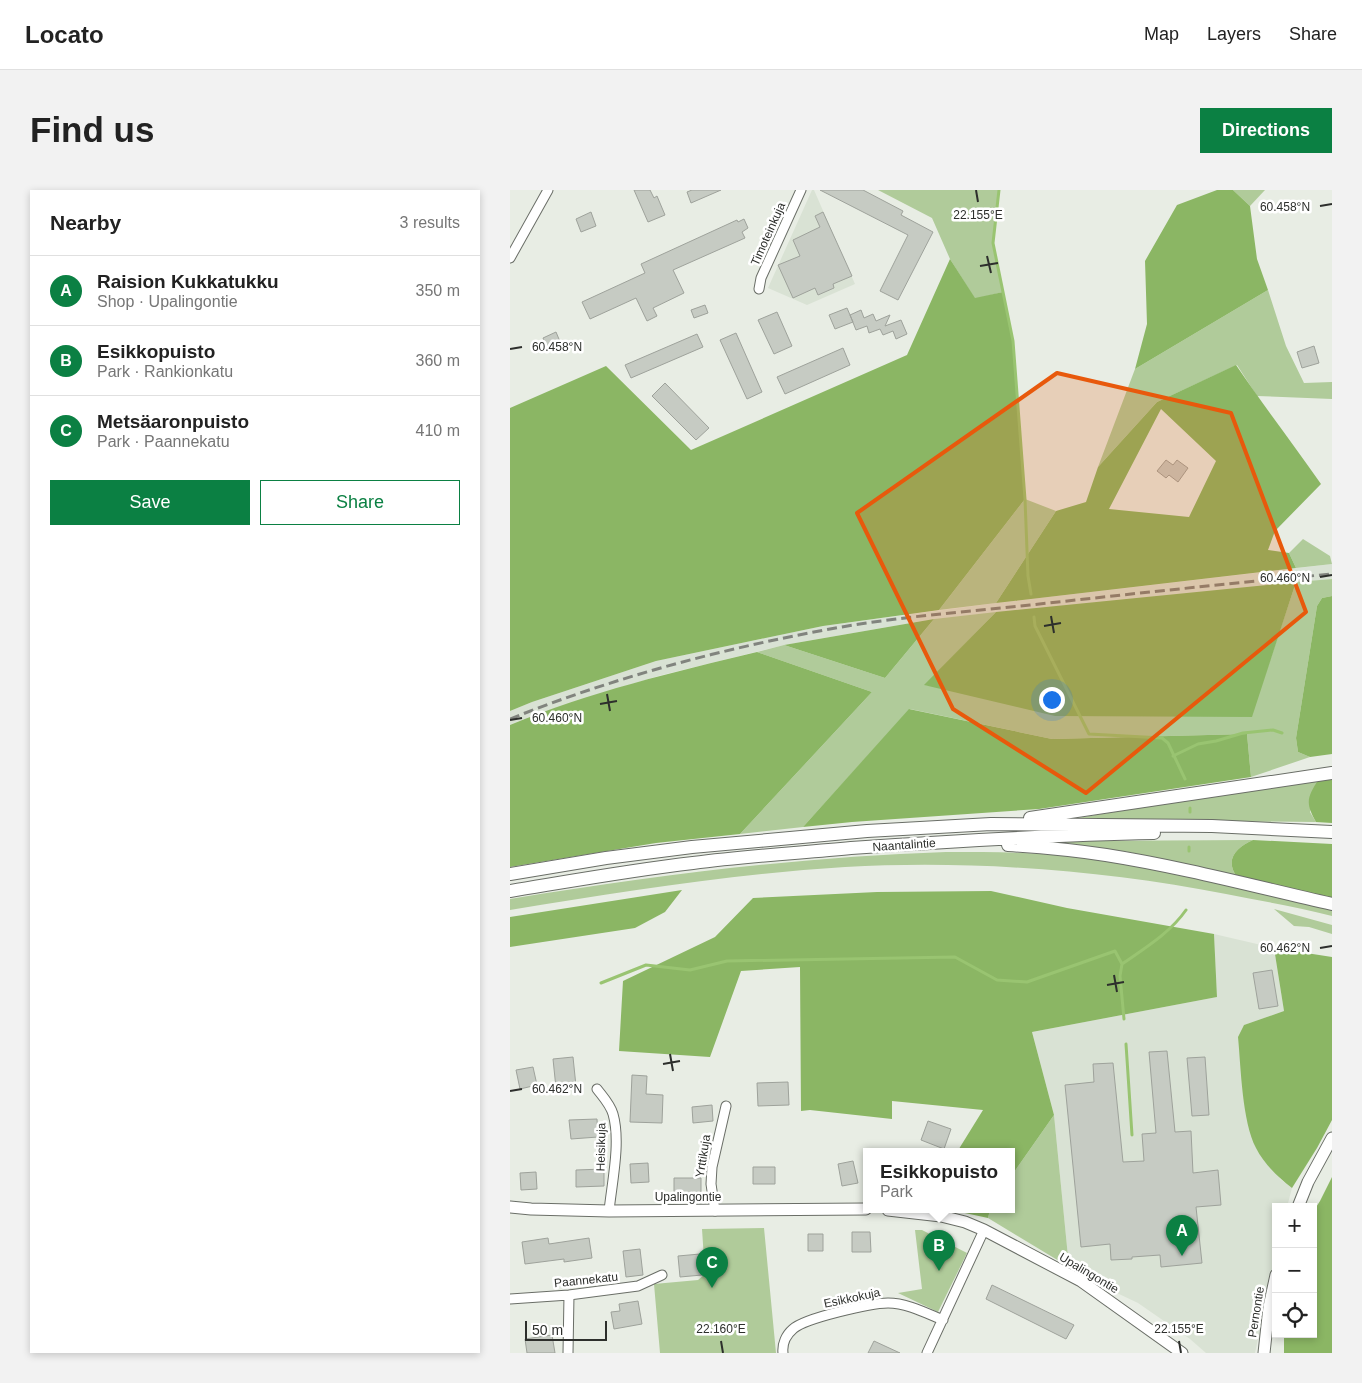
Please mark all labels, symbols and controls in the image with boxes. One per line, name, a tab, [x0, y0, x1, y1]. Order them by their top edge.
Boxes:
text: Locato	[25, 21, 104, 48]
text: Map	[1144, 24, 1179, 44]
text: Layers	[1207, 24, 1261, 44]
text: Share	[1289, 24, 1337, 44]
button: Directions	[1200, 108, 1332, 153]
text: Find us	[30, 110, 154, 149]
street label: Timoteinkuja	[748, 200, 788, 268]
text: 60.458°N	[1260, 200, 1310, 214]
text: 22.155°E	[953, 208, 1003, 222]
text: Nearby	[50, 211, 121, 234]
text: 3 results	[400, 214, 460, 231]
text: Raision Kukkatukku	[97, 271, 279, 292]
text: A	[60, 282, 72, 299]
text: 350 m	[416, 282, 460, 299]
text: Shop · Upalingontie	[97, 293, 238, 310]
text: 60.458°N	[532, 340, 582, 354]
text: Esikkopuisto	[97, 341, 215, 362]
text: B	[60, 352, 72, 369]
text: 360 m	[416, 352, 460, 369]
text: Park · Rankionkatu	[97, 363, 233, 380]
text: Metsäaronpuisto	[97, 411, 249, 432]
text: C	[60, 422, 72, 439]
text: 410 m	[416, 422, 460, 439]
text: Park · Paannekatu	[97, 433, 230, 450]
button: Save	[50, 480, 250, 525]
button: Share	[260, 480, 460, 525]
text: 60.460°N	[1260, 571, 1310, 585]
your location	[1039, 687, 1065, 713]
text: 60.460°N	[532, 711, 582, 725]
street label: Naantalintie	[872, 836, 936, 854]
text: 60.462°N	[1260, 941, 1310, 955]
text: 60.462°N	[532, 1082, 582, 1096]
street label: Heisikuja	[594, 1122, 608, 1171]
street label: Yrttikuja	[693, 1133, 713, 1179]
popup	[863, 1148, 1015, 1213]
text: Esikkopuisto	[880, 1161, 998, 1182]
text: Park	[880, 1183, 913, 1200]
street label: Upalingontie	[655, 1190, 722, 1204]
map controls	[1272, 1203, 1317, 1338]
button: +	[1272, 1203, 1317, 1248]
pin: A	[1166, 1215, 1198, 1256]
pin: B	[923, 1230, 955, 1271]
pin: C	[696, 1247, 728, 1288]
button: −	[1272, 1248, 1317, 1293]
street label: Upalingontie	[1057, 1250, 1121, 1296]
street label: Paannekatu	[553, 1270, 619, 1290]
street label: Esikkokuja	[822, 1285, 882, 1311]
street label: Pernontie	[1245, 1285, 1267, 1338]
button: locate	[1272, 1293, 1317, 1338]
scale bar	[525, 1318, 608, 1341]
text: 50 m	[532, 1322, 563, 1338]
text: 22.160°E	[696, 1322, 746, 1336]
text: 22.155°E	[1154, 1322, 1204, 1336]

